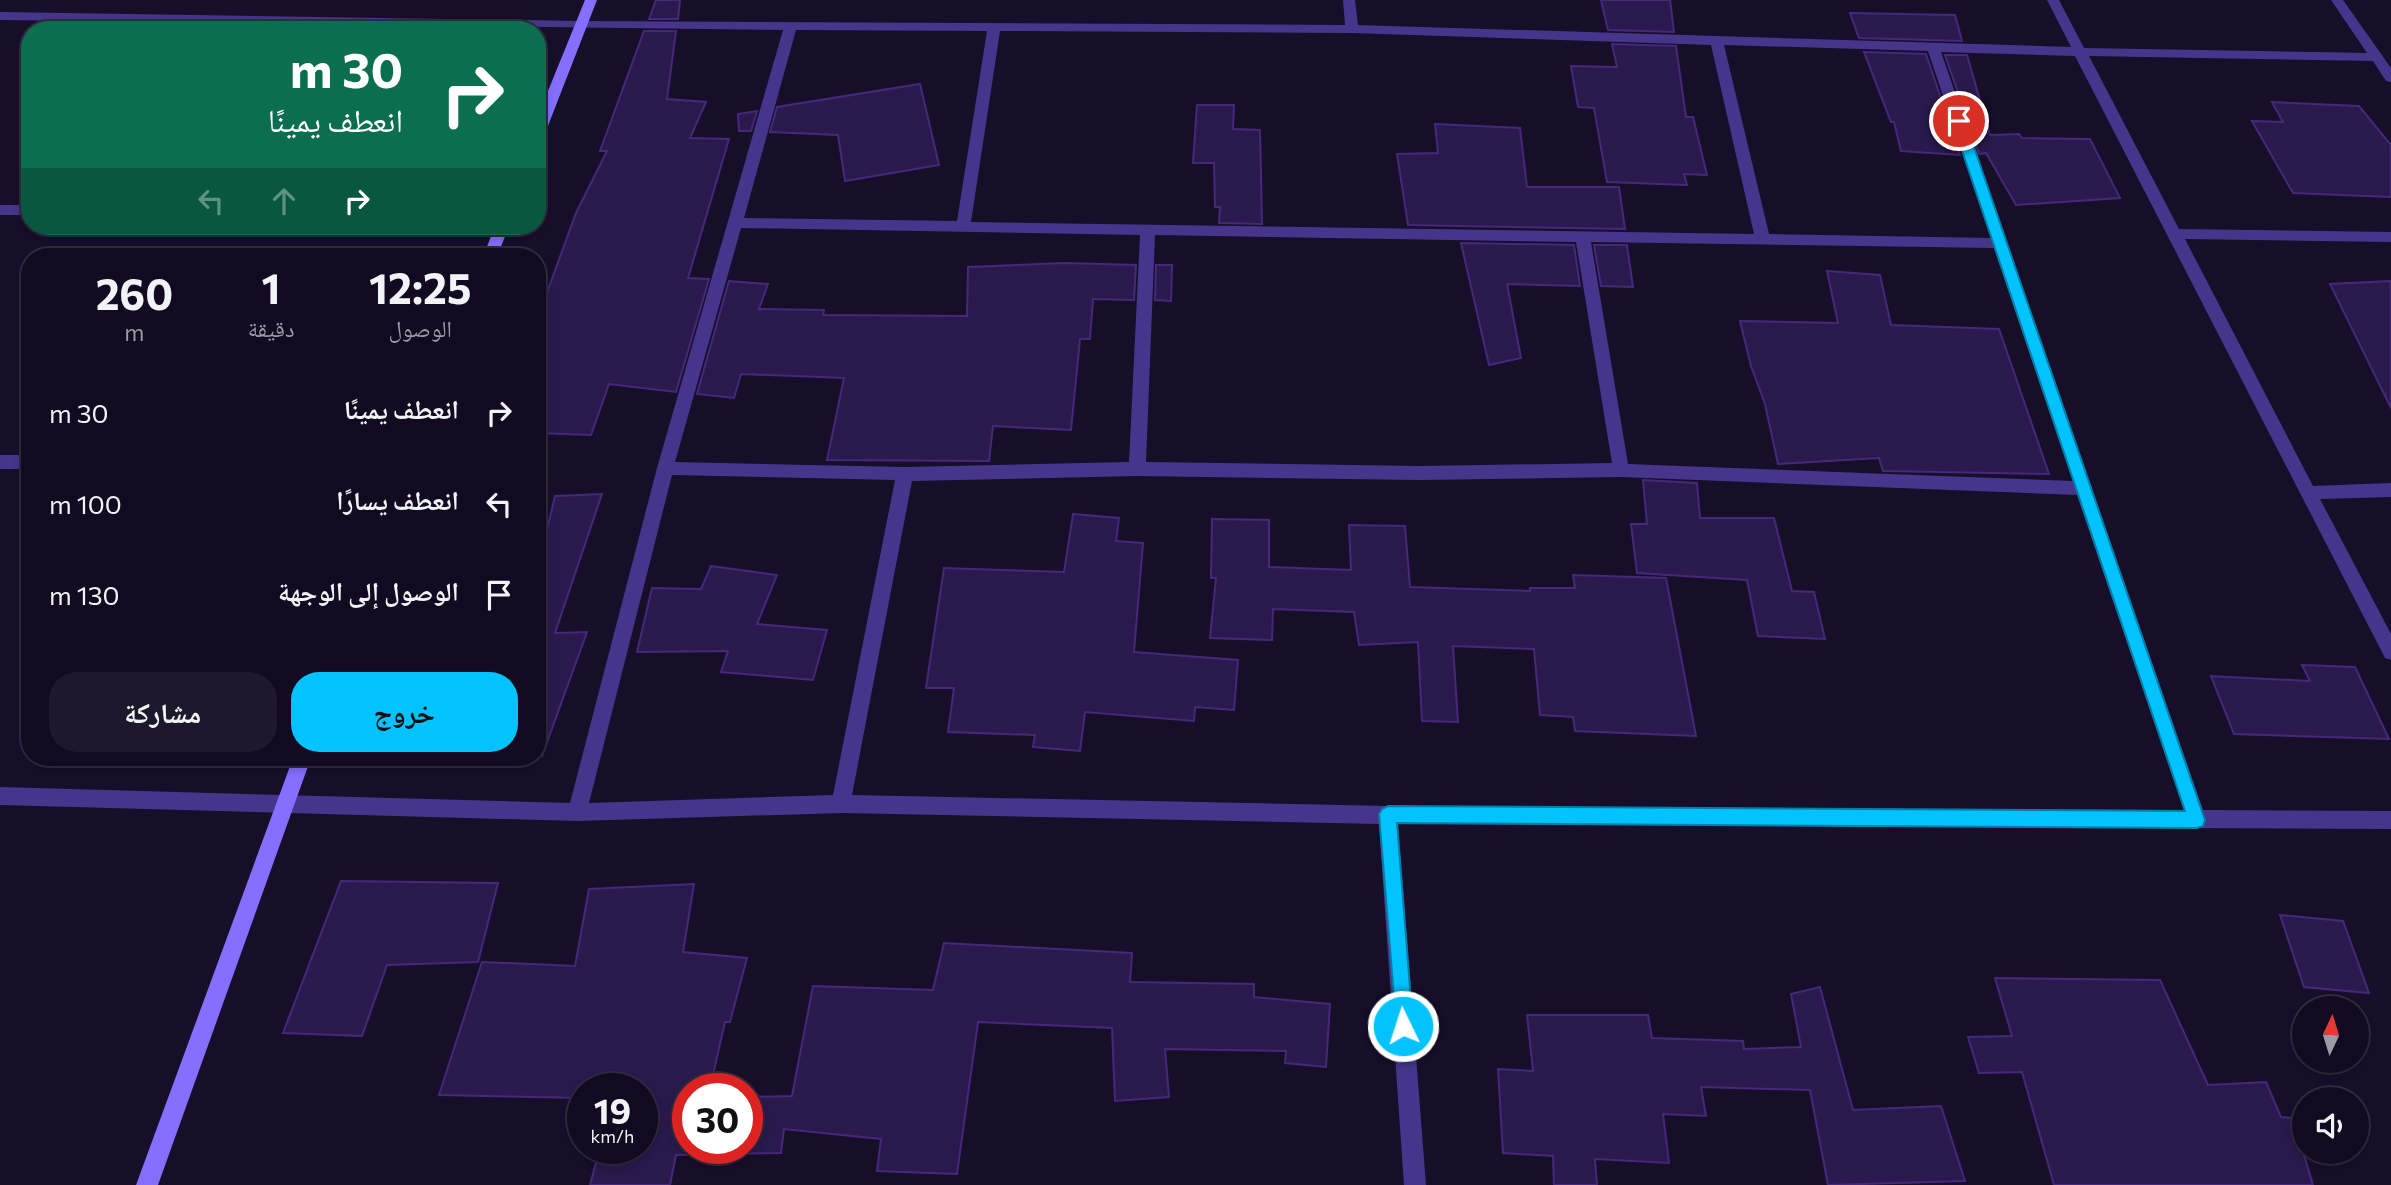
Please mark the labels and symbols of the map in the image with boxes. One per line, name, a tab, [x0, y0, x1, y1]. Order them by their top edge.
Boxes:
pin	[1929, 91, 1989, 151]
position arrow	[1366, 989, 1440, 1063]
north arrow	[2292, 996, 2370, 1073]
speed limit sign: 30	[672, 1073, 763, 1164]

